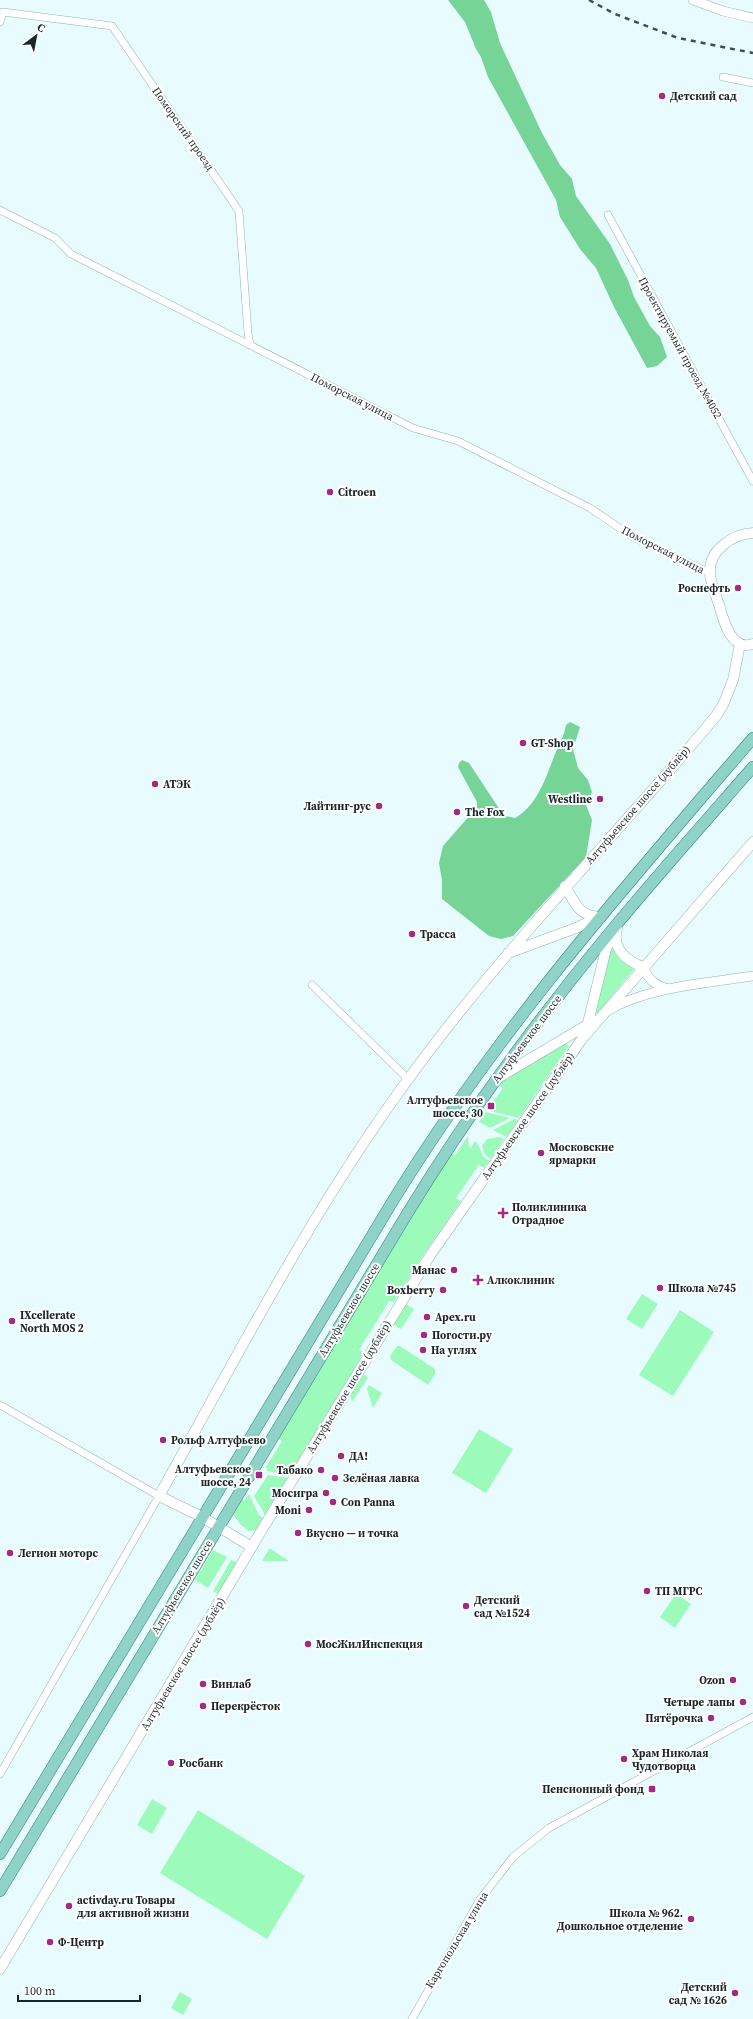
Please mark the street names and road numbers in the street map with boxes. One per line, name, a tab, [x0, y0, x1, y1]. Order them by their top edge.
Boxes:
street label: Поморский проезд	[149, 84, 217, 174]
street label: Проектируемый проезд №4052	[635, 274, 726, 422]
street label: Поморская улица	[308, 370, 396, 425]
street label: Поморская улица	[619, 523, 707, 578]
street label: Алтуфьевское шоссе (дублёр)	[582, 742, 694, 868]
street label: Алтуфьевское шоссе	[489, 991, 565, 1086]
street label: Алтуфьевское шоссе (дублёр)	[478, 1049, 578, 1183]
street label: Алтуфьевское шоссе	[315, 1260, 383, 1360]
street label: Алтуфьевское шоссе (дублёр)	[303, 1318, 395, 1456]
street label: Алтуфьевское шоссе	[148, 1537, 216, 1637]
street label: Алтуфьевское шоссе (дублёр)	[137, 1595, 229, 1733]
street label: Каргопольская улица	[422, 1888, 492, 1991]

